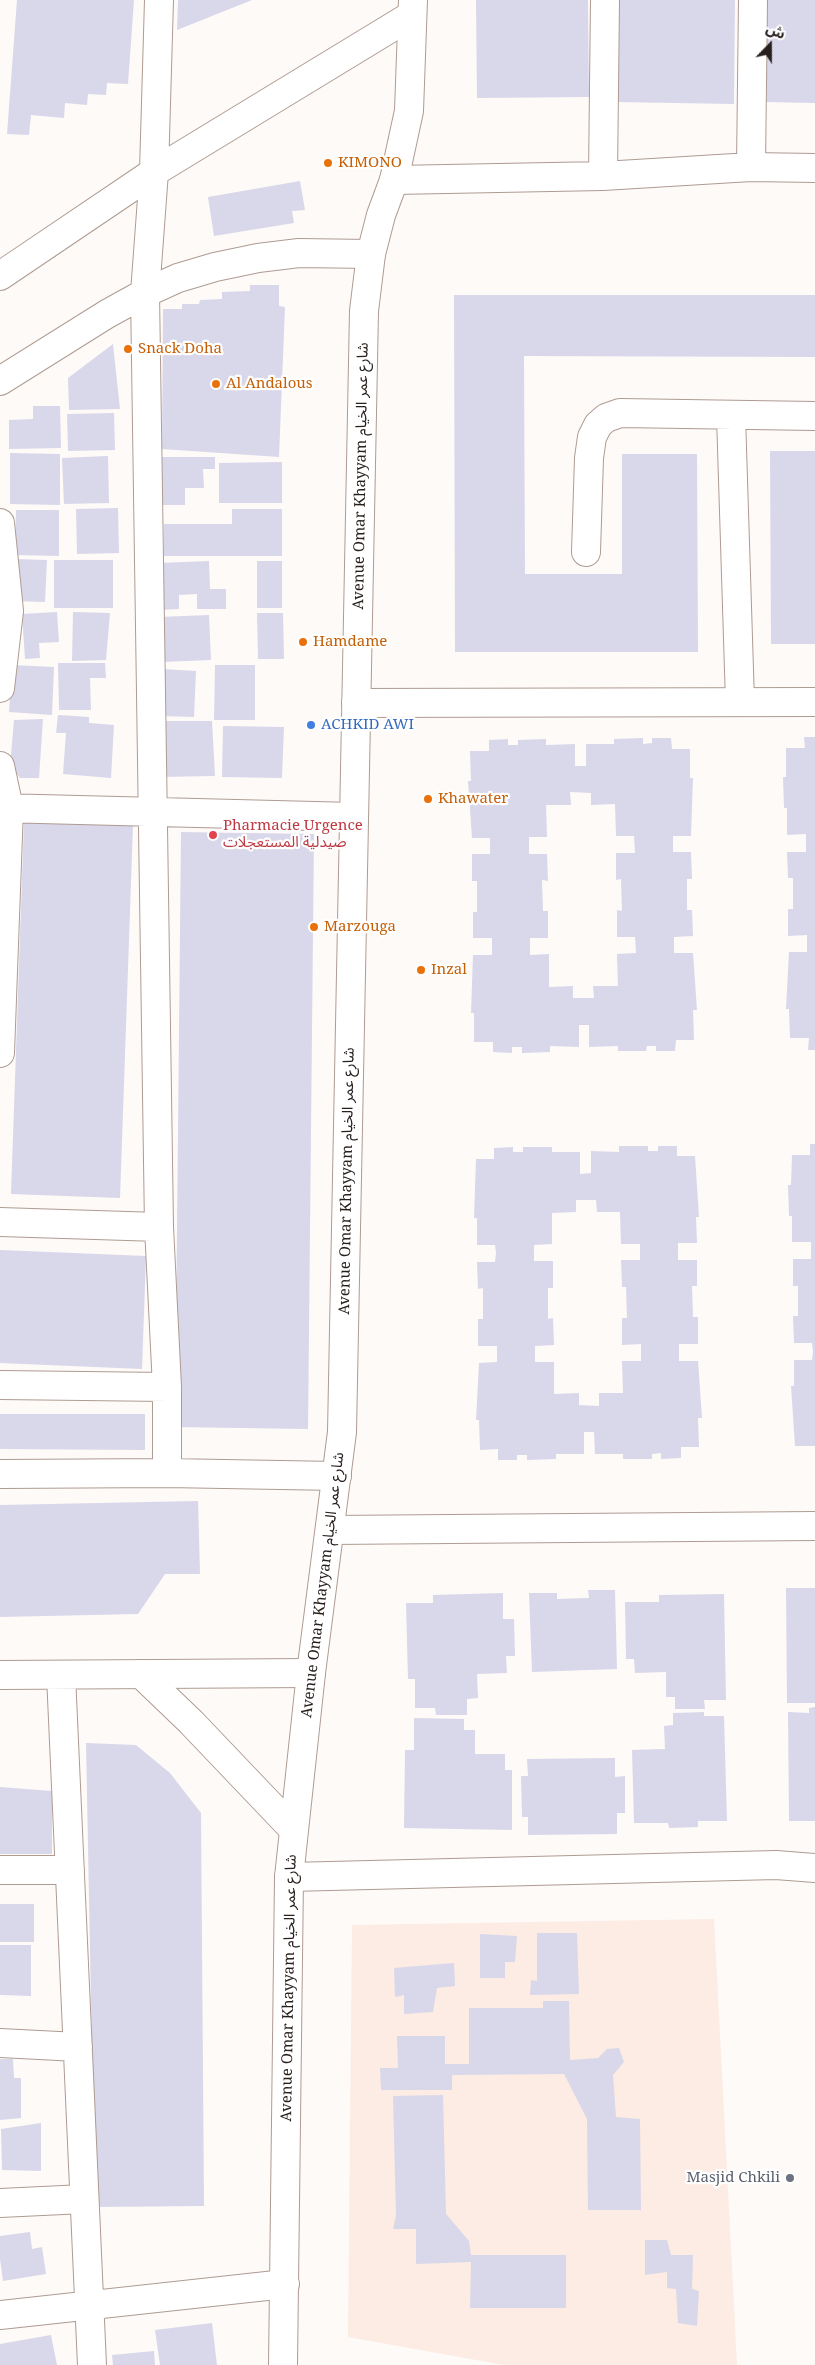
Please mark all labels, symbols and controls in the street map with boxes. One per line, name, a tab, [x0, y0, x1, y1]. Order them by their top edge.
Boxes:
text: ش	[763, 18, 788, 43]
north arrow	[745, 20, 795, 70]
place label: KIMONO	[338, 154, 402, 172]
marker: KIMONO	[322, 157, 334, 169]
place label: Snack Doha	[138, 340, 222, 358]
street label: Avenue Omar Khayyam شارع عمر الخيام	[350, 342, 372, 610]
marker: Snack Doha	[122, 343, 134, 355]
place label: Al Andalous	[226, 375, 313, 393]
marker: Al Andalous	[210, 378, 222, 390]
place label: Hamdame	[313, 633, 387, 651]
marker: Hamdame	[297, 636, 309, 648]
place label: ACHKID AWI	[321, 716, 414, 734]
marker: ACHKID AWI	[305, 719, 317, 731]
place label: Khawater	[438, 790, 508, 808]
marker: Khawater	[422, 793, 434, 805]
place label: Pharmacie Urgence صيدلية المستعجلات	[223, 817, 363, 852]
marker: Pharmacie Urgence صيدلية المستعجلات	[207, 829, 219, 841]
place label: Marzouga	[324, 918, 396, 936]
marker: Marzouga	[308, 921, 320, 933]
place label: Inzal	[431, 961, 467, 979]
marker: Inzal	[415, 964, 427, 976]
street label: Avenue Omar Khayyam شارع عمر الخيام	[336, 1047, 358, 1315]
street label: Avenue Omar Khayyam شارع عمر الخيام	[298, 1451, 348, 1719]
street label: Avenue Omar Khayyam شارع عمر الخيام	[278, 1854, 300, 2122]
place label: Masjid Chkili	[687, 2169, 780, 2187]
marker: Masjid Chkili	[784, 2172, 796, 2184]

